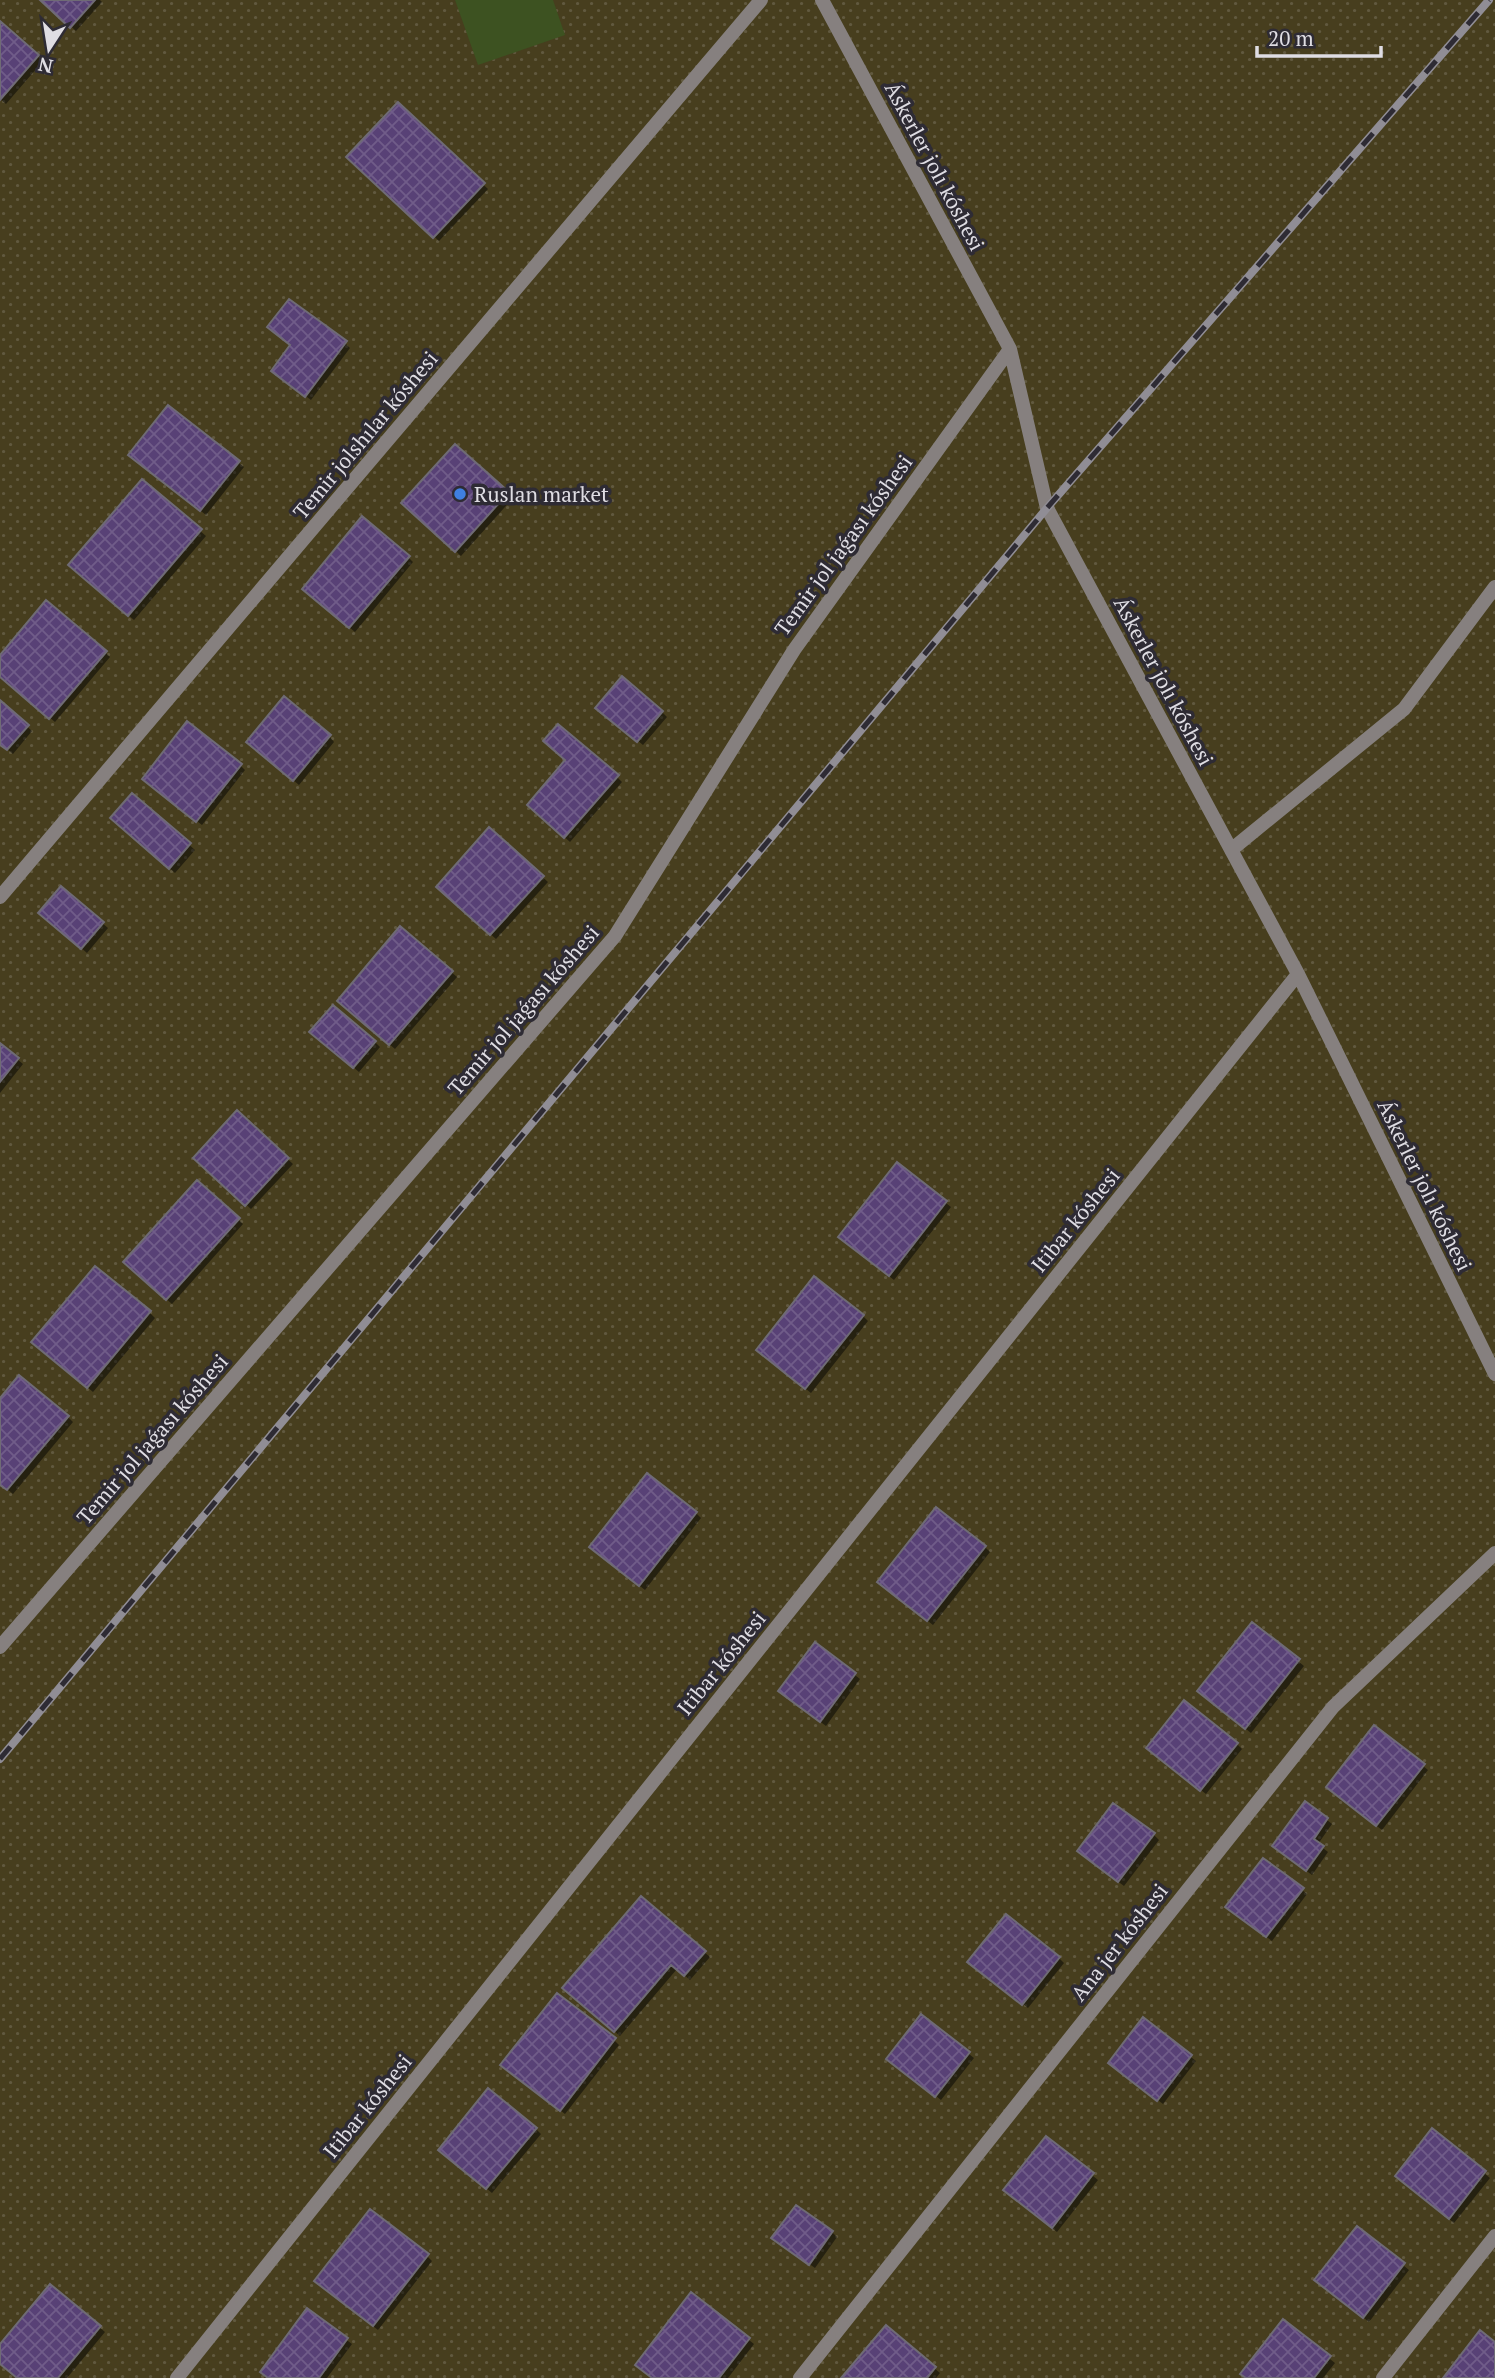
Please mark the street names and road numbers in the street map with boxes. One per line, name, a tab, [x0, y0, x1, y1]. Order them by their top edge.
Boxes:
street label: Áskerler jolı kóshesi	[879, 77, 991, 255]
street label: Temir jolshılar kóshesi	[286, 345, 444, 525]
street label: Temir jol jaǵası kóshesi	[768, 449, 918, 641]
street label: Áskerler jolı kóshesi	[1108, 592, 1220, 770]
street label: Temir jol jaǵası kóshesi	[441, 919, 605, 1101]
street label: Áskerler jolı kóshesi	[1371, 1095, 1479, 1275]
street label: Itibar kóshesi	[1024, 1162, 1126, 1278]
street label: Temir jol jaǵası kóshesi	[70, 1348, 234, 1530]
street label: Itibar kóshesi	[670, 1605, 772, 1721]
street label: Ana jer kóshesi	[1064, 1877, 1174, 2007]
street label: Itibar kóshesi	[316, 2048, 418, 2164]

